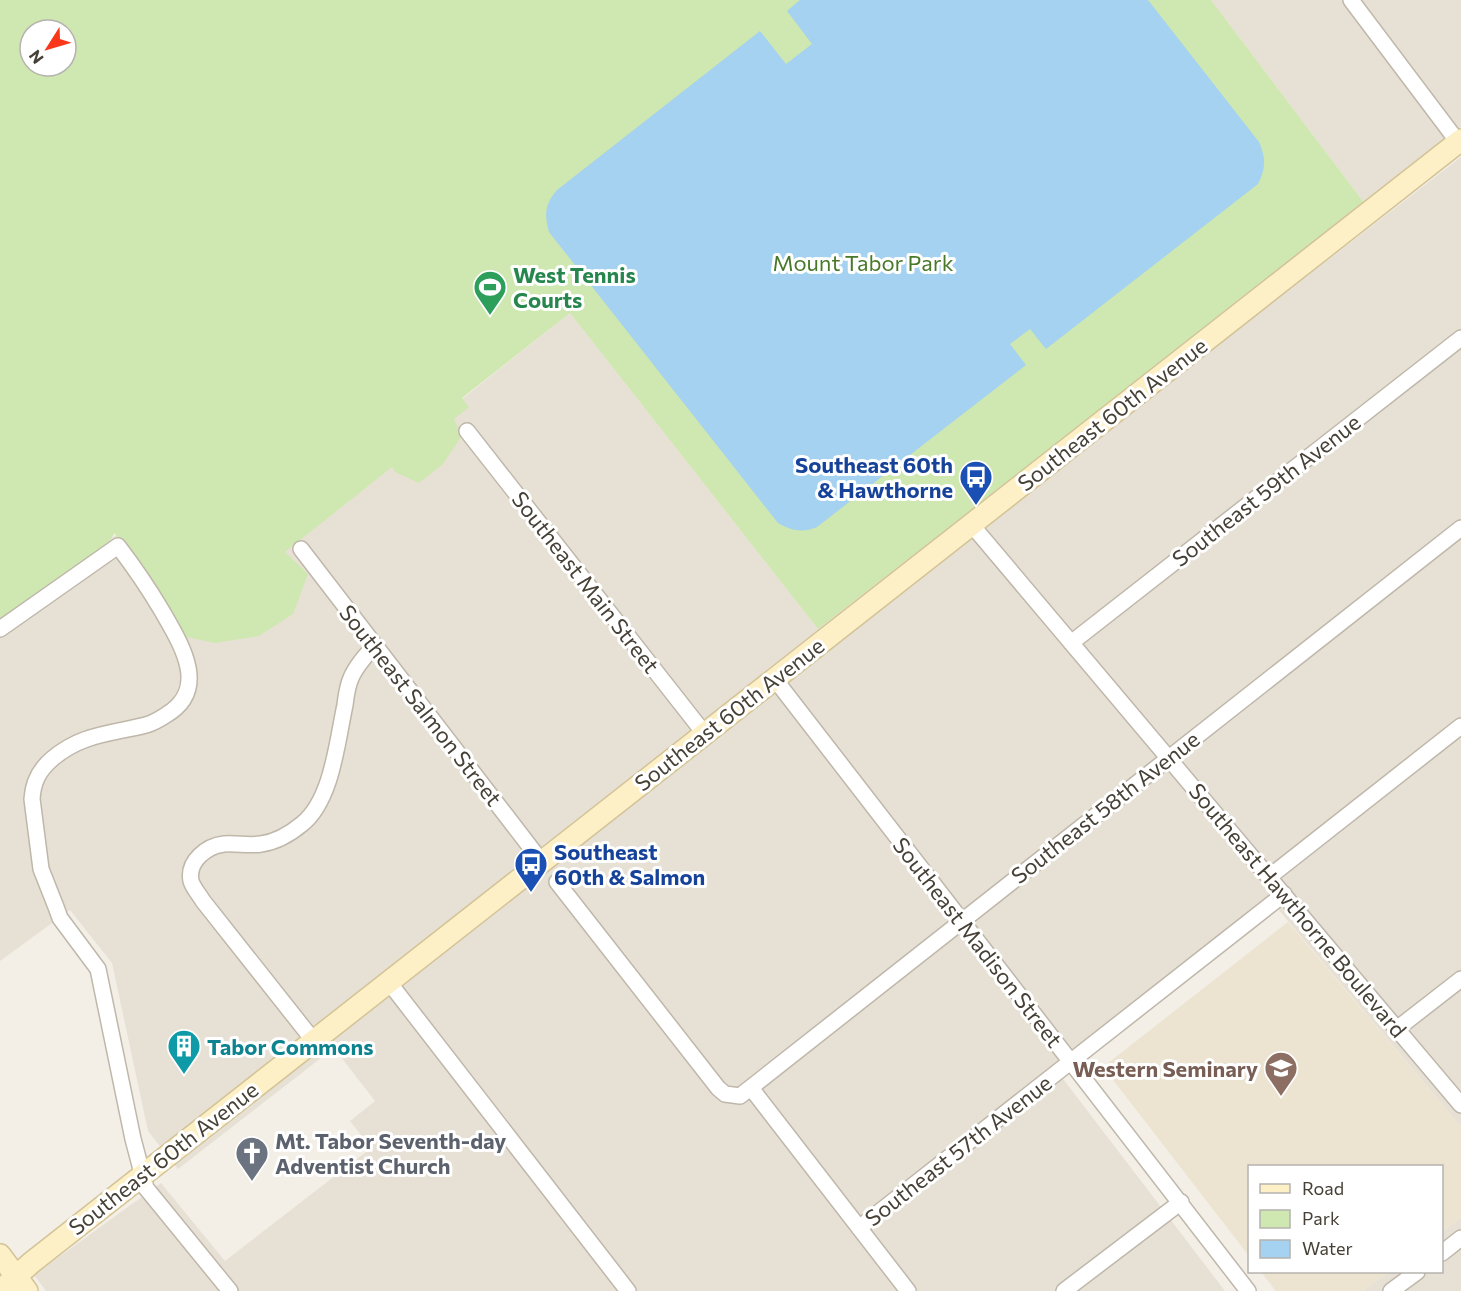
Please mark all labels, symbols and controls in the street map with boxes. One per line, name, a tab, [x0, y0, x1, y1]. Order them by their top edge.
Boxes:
north arrow	[18, 18, 78, 78]
text: N	[24, 47, 47, 68]
park label: Mount Tabor Park	[772, 249, 954, 276]
place label: West Tennis Courts	[513, 261, 636, 313]
sports icon: West Tennis Courts	[472, 269, 508, 316]
street label: Southeast 60th Avenue	[1012, 332, 1212, 496]
street label: Southeast 59th Avenue	[1167, 408, 1365, 572]
place label: Southeast 60th & Hawthorne	[795, 451, 953, 503]
bus stop icon: Southeast 60th & Hawthorne	[958, 459, 994, 506]
street label: Southeast Main Street	[507, 486, 665, 678]
street label: Southeast Salmon Street	[334, 599, 508, 811]
street label: Southeast 60th Avenue	[629, 632, 829, 796]
street label: Southeast 58th Avenue	[1006, 725, 1204, 889]
street label: Southeast Hawthorne Boulevard	[1184, 777, 1412, 1043]
street label: Southeast Madison Street	[888, 832, 1068, 1052]
place label: Southeast 60th & Salmon	[554, 838, 705, 890]
bus stop icon: Southeast 60th & Salmon	[513, 846, 549, 893]
building icon: Tabor Commons	[166, 1028, 202, 1075]
place label: Tabor Commons	[207, 1033, 373, 1060]
school or university icon: Western Seminary	[1263, 1050, 1299, 1097]
place label: Western Seminary	[1072, 1055, 1258, 1082]
street label: Southeast 57th Avenue	[859, 1069, 1057, 1231]
street label: Southeast 60th Avenue	[63, 1076, 263, 1240]
place label: Mt. Tabor Seventh-day Adventist Church	[275, 1127, 506, 1179]
church icon: Mt. Tabor Seventh-day Adventist Church	[234, 1135, 270, 1182]
legend	[1248, 1165, 1443, 1273]
text: Road	[1302, 1177, 1344, 1199]
text: Park	[1302, 1207, 1340, 1229]
text: Water	[1302, 1237, 1353, 1259]

